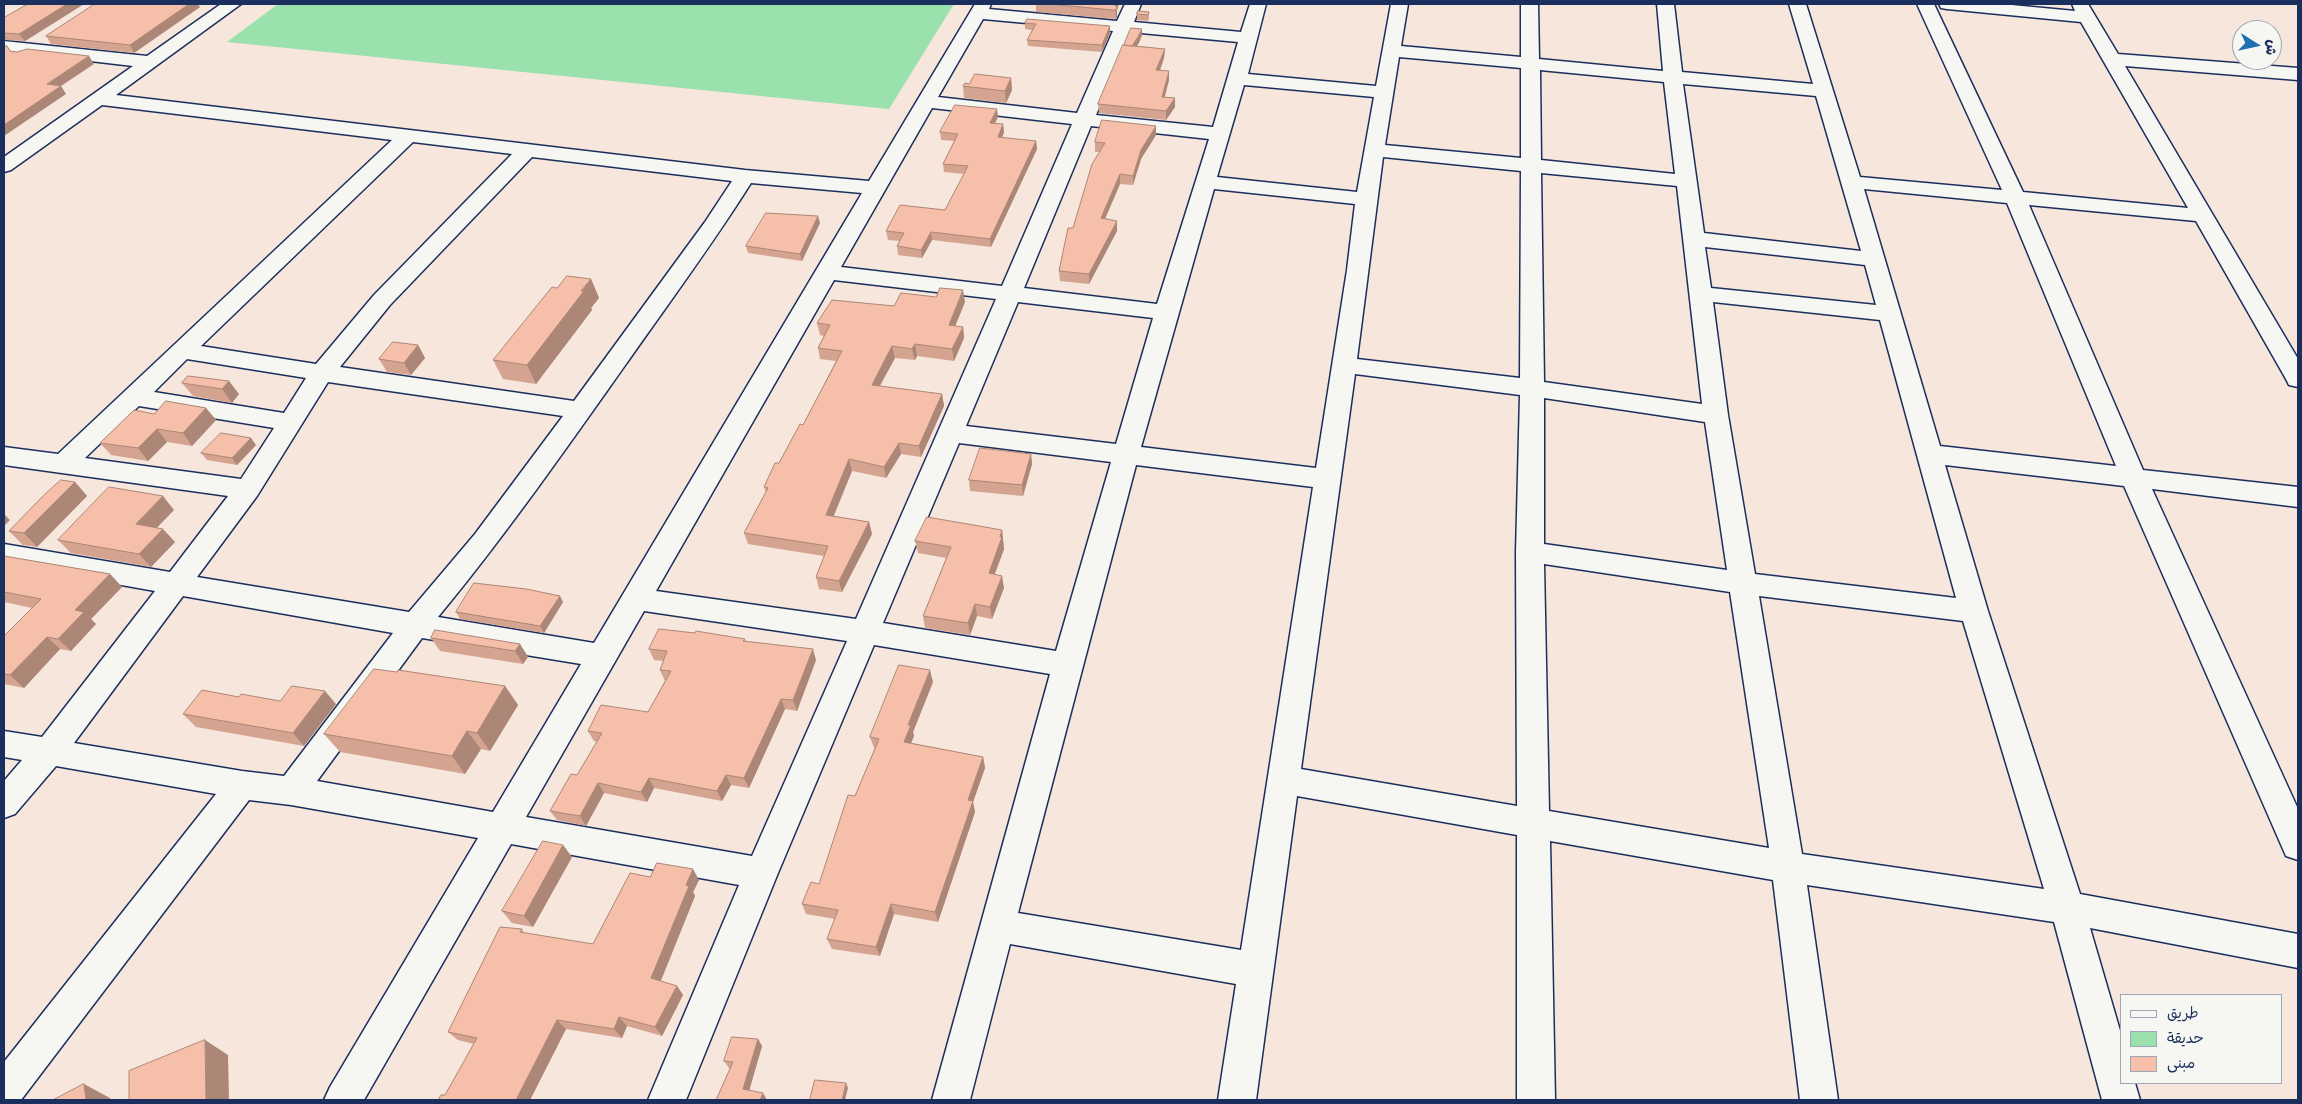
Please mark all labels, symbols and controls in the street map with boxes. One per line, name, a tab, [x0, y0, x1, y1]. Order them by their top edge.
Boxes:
north arrow	[2232, 20, 2282, 70]
text: ش	[2262, 38, 2281, 57]
legend	[2120, 994, 2282, 1084]
text: طريق	[2167, 1004, 2199, 1023]
text: حديقة	[2167, 1029, 2204, 1048]
text: مبنى	[2167, 1054, 2195, 1073]

